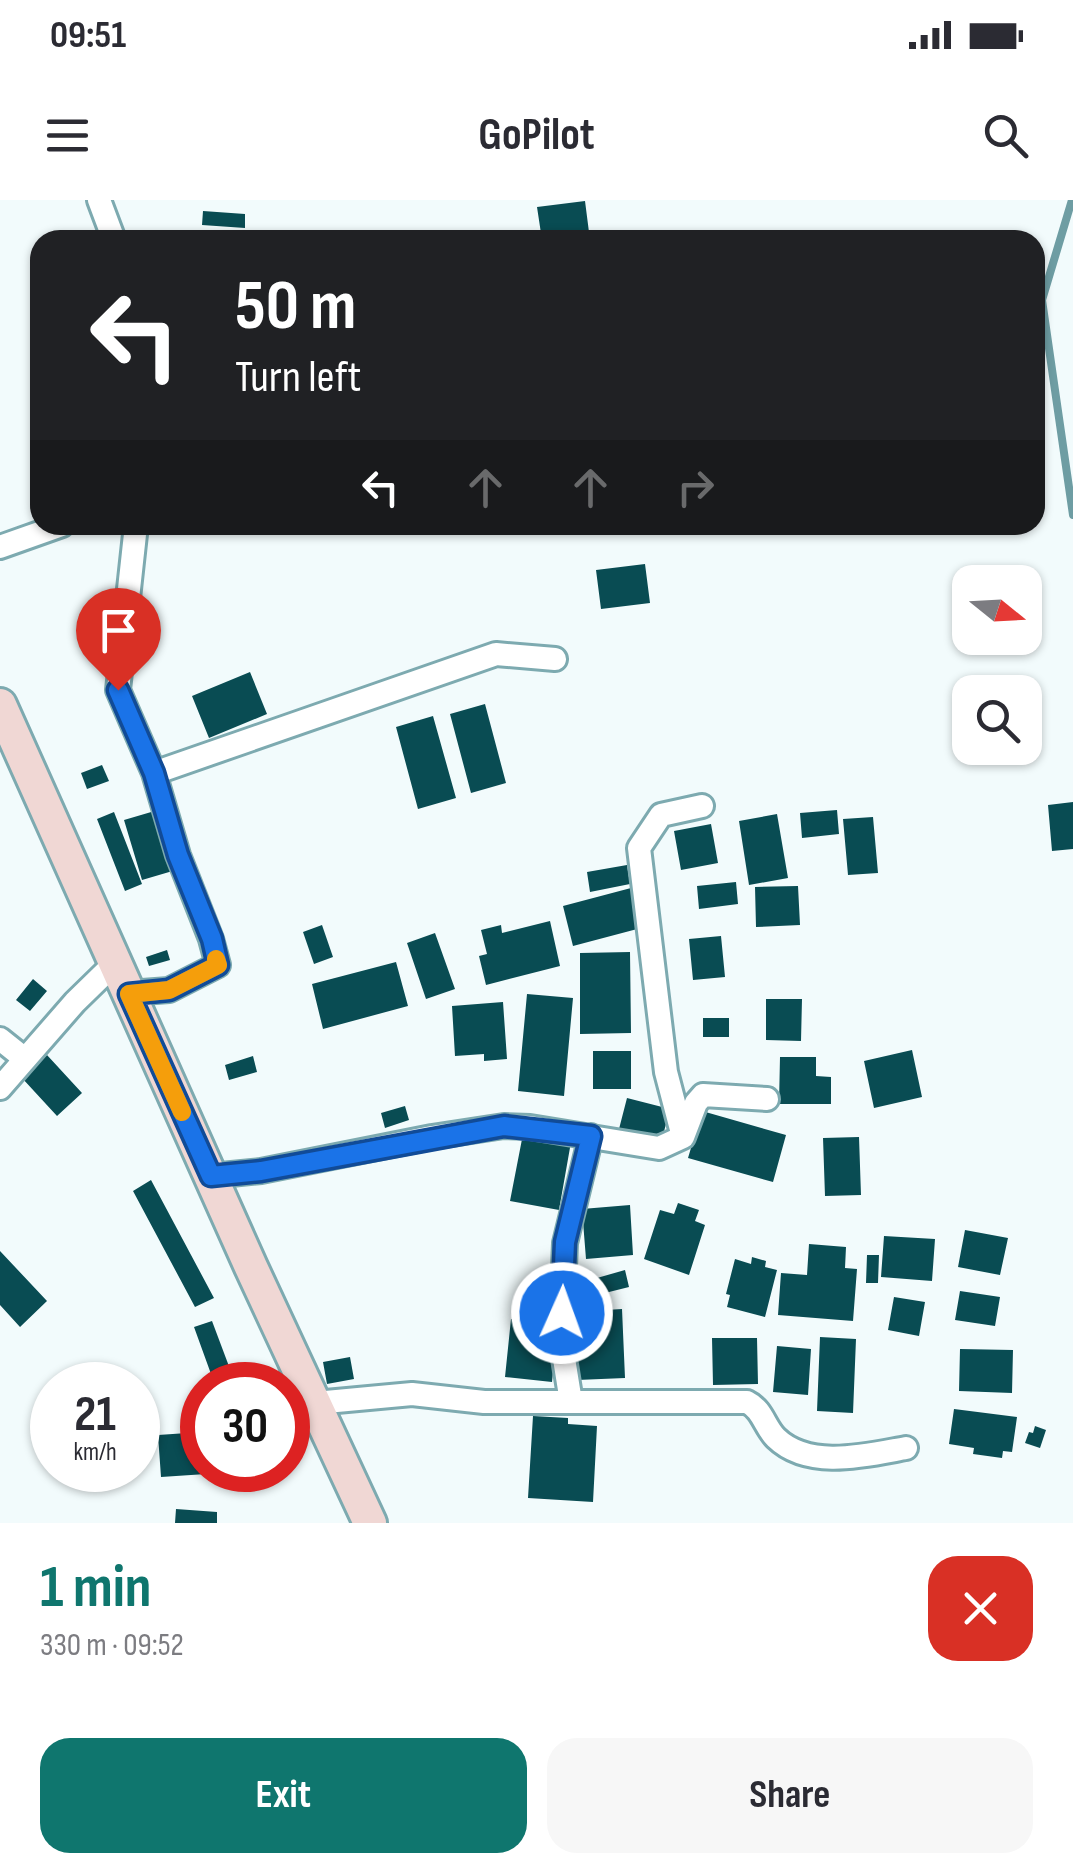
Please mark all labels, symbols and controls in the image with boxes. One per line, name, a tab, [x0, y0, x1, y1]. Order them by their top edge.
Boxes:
text: 09:51	[50, 13, 126, 58]
icon: menu	[40, 108, 95, 163]
text: GoPilot	[478, 108, 595, 163]
icon: search	[978, 108, 1033, 163]
text: 50 m	[235, 265, 356, 349]
icon: left	[70, 270, 200, 400]
text: Turn left	[235, 350, 361, 405]
icon: left	[353, 460, 408, 515]
icon: ahead	[458, 460, 513, 515]
icon: ahead	[563, 460, 618, 515]
icon: right	[668, 460, 723, 515]
north arrow	[952, 565, 1042, 655]
map controls	[952, 565, 1042, 765]
pin	[76, 588, 161, 691]
icon: arrive	[91, 603, 146, 658]
button: search	[952, 675, 1042, 765]
position arrow	[510, 1261, 614, 1365]
speed limit sign: 30	[180, 1362, 310, 1492]
text: 21	[74, 1385, 116, 1445]
text: km/h	[73, 1437, 117, 1468]
text: 1 min	[40, 1552, 152, 1624]
button: close	[928, 1556, 1033, 1661]
text: 330 m · 09:52	[40, 1626, 184, 1665]
button: Exit	[40, 1738, 527, 1853]
button: Share	[547, 1738, 1033, 1853]

